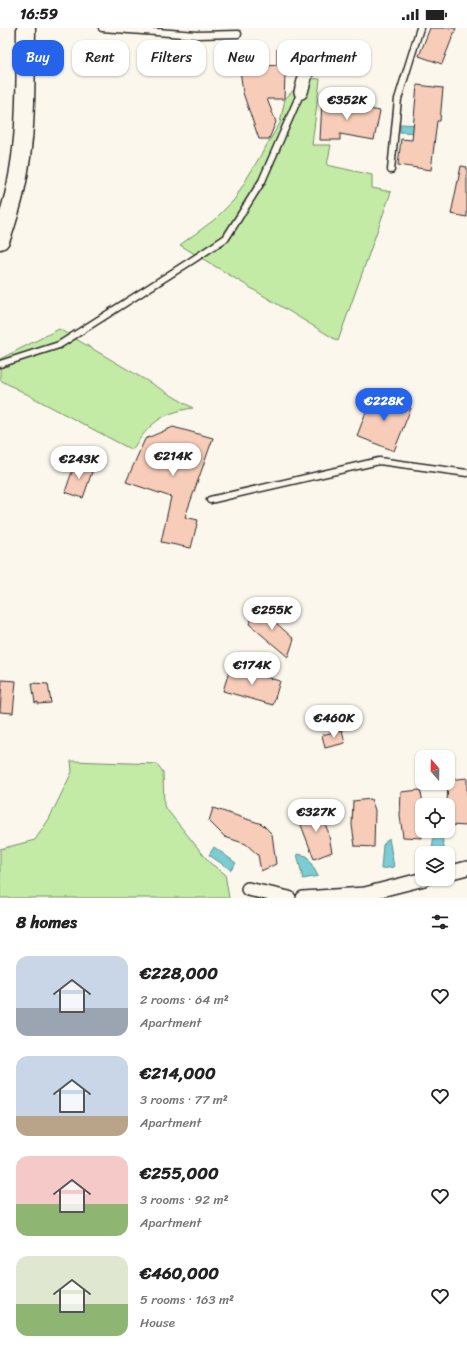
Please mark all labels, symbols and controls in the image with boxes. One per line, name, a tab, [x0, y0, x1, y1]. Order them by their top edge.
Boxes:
text: 16:59	[20, 1, 58, 27]
chip: Buy	[12, 40, 64, 76]
chip: Rent	[72, 40, 129, 76]
chip: Filters	[137, 40, 206, 76]
chip: New	[214, 40, 269, 76]
chip: Apartment	[277, 40, 371, 76]
pin: €352K	[319, 87, 375, 121]
text: €352K	[327, 88, 367, 111]
pin: €228K	[356, 388, 412, 422]
text: €228K	[364, 389, 404, 412]
pin: €214K	[145, 443, 201, 477]
text: €214K	[154, 444, 192, 467]
pin: €243K	[51, 446, 107, 480]
text: €243K	[59, 447, 99, 470]
pin: €255K	[244, 597, 300, 631]
text: €255K	[252, 598, 292, 621]
pin: €174K	[224, 652, 280, 686]
text: €174K	[233, 653, 271, 676]
pin: €460K	[306, 705, 362, 739]
text: €460K	[314, 706, 354, 729]
north arrow	[415, 750, 455, 790]
map controls	[415, 750, 455, 886]
button: locate	[415, 798, 455, 838]
pin: €327K	[288, 799, 344, 833]
text: €327K	[297, 800, 335, 823]
button: layers	[415, 846, 455, 886]
text: 8 homes	[16, 907, 77, 937]
icon: filters	[429, 911, 451, 933]
text: €228,000	[140, 958, 218, 988]
icon: home	[48, 972, 96, 1020]
icon: heart	[429, 985, 451, 1007]
text: 2 rooms · 64 m²	[140, 988, 229, 1011]
text: Apartment	[140, 1011, 201, 1034]
text: €214,000	[140, 1058, 216, 1088]
icon: home	[48, 1072, 96, 1120]
icon: heart	[429, 1085, 451, 1107]
text: 3 rooms · 77 m²	[140, 1088, 228, 1111]
text: Apartment	[140, 1111, 201, 1134]
text: €255,000	[140, 1158, 219, 1188]
icon: home	[48, 1172, 96, 1220]
icon: heart	[429, 1185, 451, 1207]
text: 3 rooms · 92 m²	[140, 1188, 229, 1211]
text: Apartment	[140, 1211, 201, 1234]
text: €460,000	[140, 1258, 219, 1288]
icon: home	[48, 1272, 96, 1320]
icon: heart	[429, 1285, 451, 1307]
text: 5 rooms · 163 m²	[140, 1288, 234, 1311]
text: House	[140, 1311, 175, 1334]

